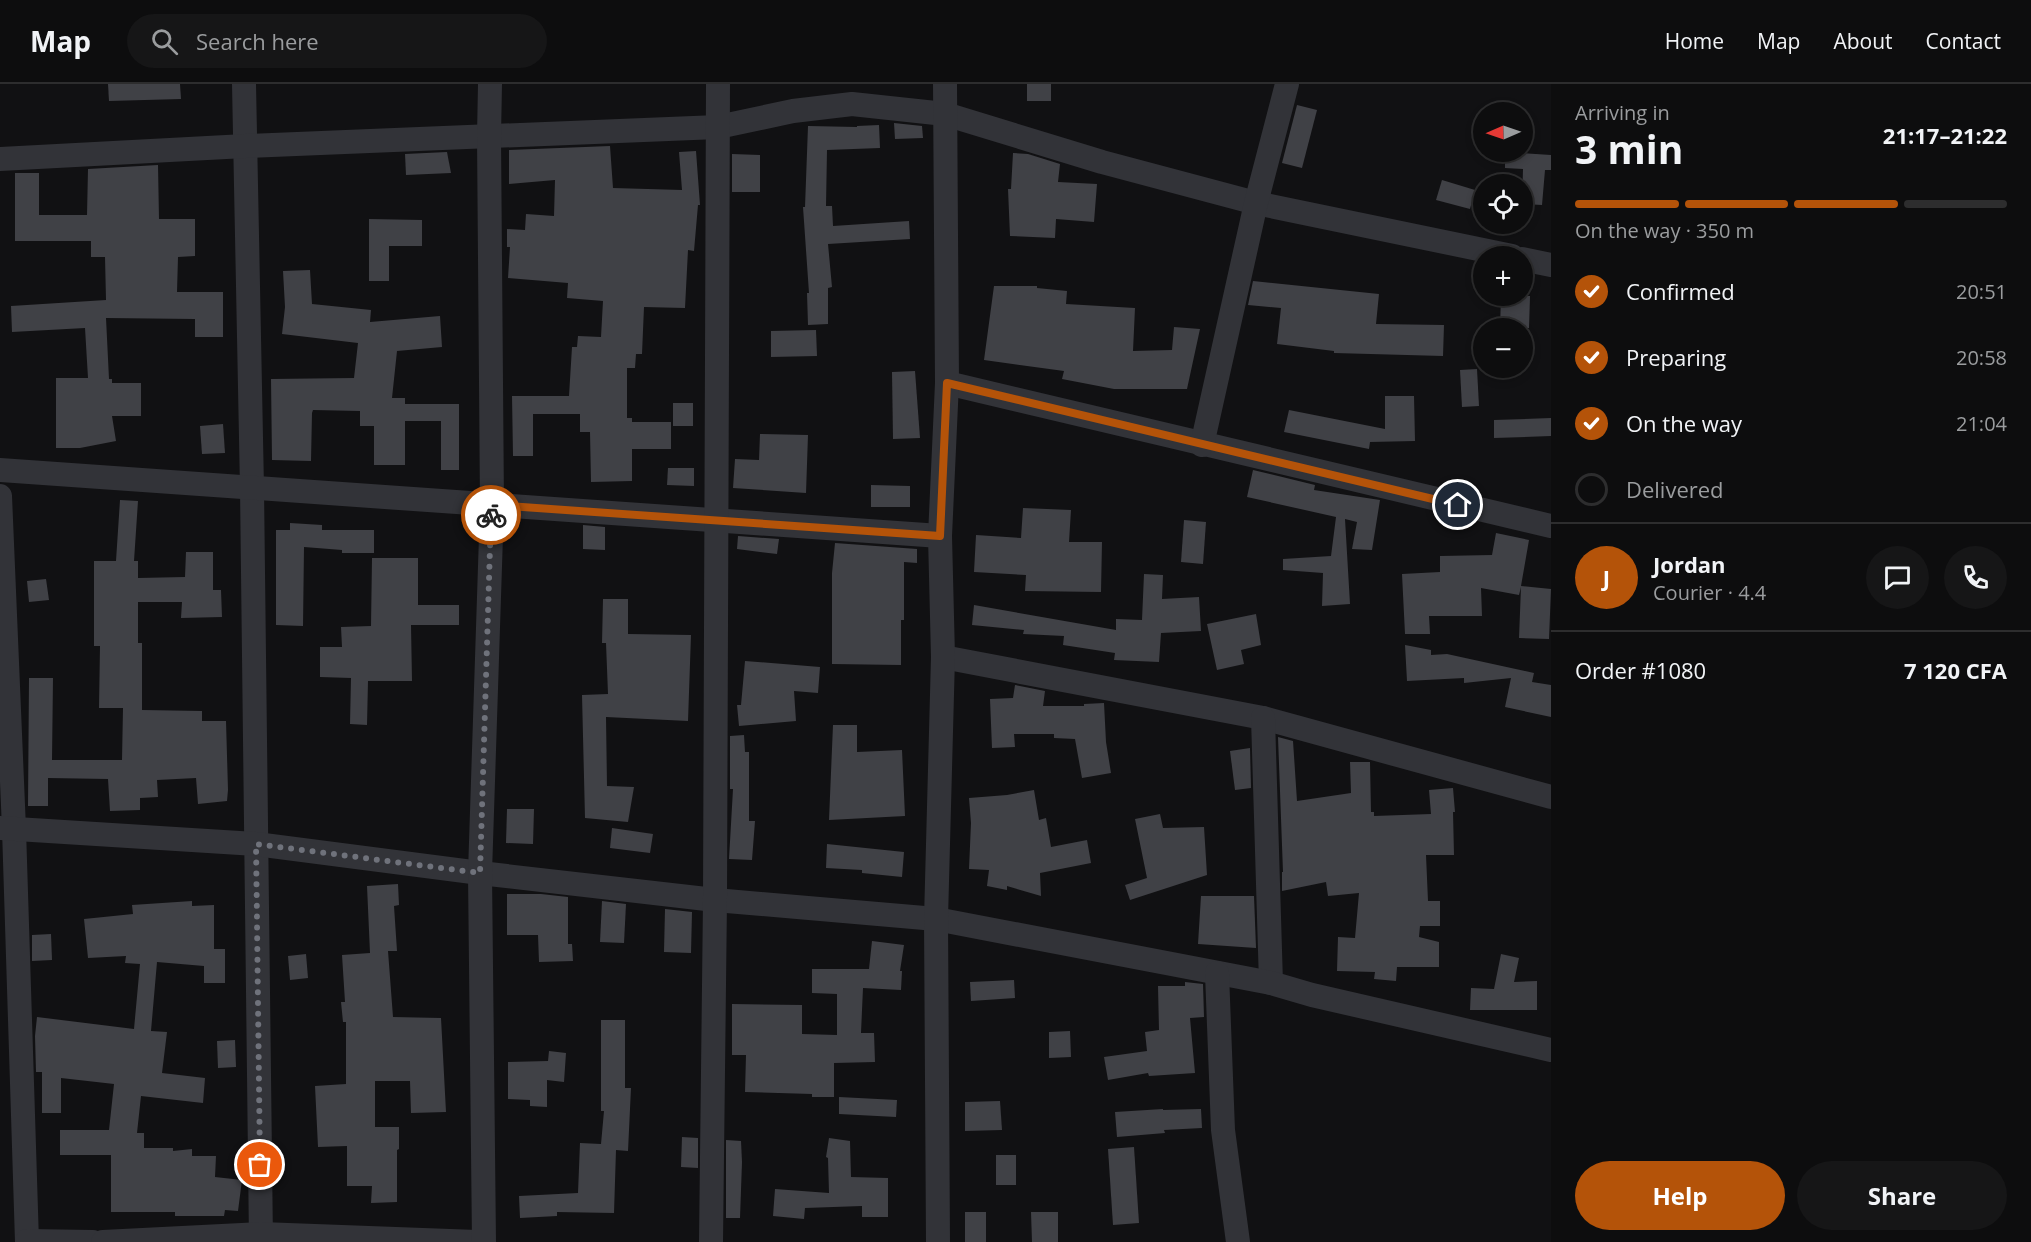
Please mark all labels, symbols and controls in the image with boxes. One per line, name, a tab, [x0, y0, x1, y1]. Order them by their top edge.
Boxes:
search box	[127, 14, 547, 68]
text: Map	[30, 22, 91, 60]
icon: search	[148, 25, 181, 58]
text: Search here	[196, 26, 319, 56]
text: Home	[1665, 27, 1724, 55]
text: Map	[1757, 27, 1800, 55]
text: About	[1833, 27, 1893, 55]
text: Contact	[1926, 27, 2001, 55]
text: Arriving in	[1575, 99, 1670, 126]
north arrow	[1473, 102, 1533, 162]
map controls	[1473, 102, 1533, 378]
text: 21:17–21:22	[1883, 120, 2007, 150]
text: 3 min	[1575, 122, 1683, 175]
button: locate	[1473, 174, 1533, 234]
text: On the way · 350 m	[1575, 217, 1754, 244]
button: +	[1473, 246, 1533, 306]
icon: check	[1575, 275, 1608, 308]
text: Confirmed	[1626, 276, 1735, 306]
text: 20:51	[1956, 278, 2007, 305]
button: −	[1473, 318, 1533, 378]
icon: check	[1575, 341, 1608, 374]
text: Preparing	[1626, 342, 1726, 372]
text: 20:58	[1956, 344, 2007, 371]
icon: check	[1575, 407, 1608, 440]
text: On the way	[1626, 408, 1742, 438]
text: 21:04	[1956, 410, 2007, 437]
text: Delivered	[1626, 474, 1724, 504]
pin	[1432, 479, 1483, 530]
courier	[461, 485, 521, 545]
icon: home	[1441, 488, 1474, 521]
icon: bike	[475, 499, 508, 532]
button: chat	[1866, 546, 1929, 609]
button: phone	[1944, 546, 2007, 609]
text: Jordan	[1653, 549, 1726, 579]
text: J	[1603, 562, 1610, 592]
text: Courier · 4.4	[1653, 579, 1766, 606]
text: Order #1080	[1575, 655, 1706, 685]
text: 7 120 CFA	[1904, 655, 2007, 685]
pin	[234, 1139, 285, 1190]
icon: bag	[243, 1148, 276, 1181]
button: Help	[1575, 1161, 1785, 1230]
button: Share	[1797, 1161, 2007, 1230]

